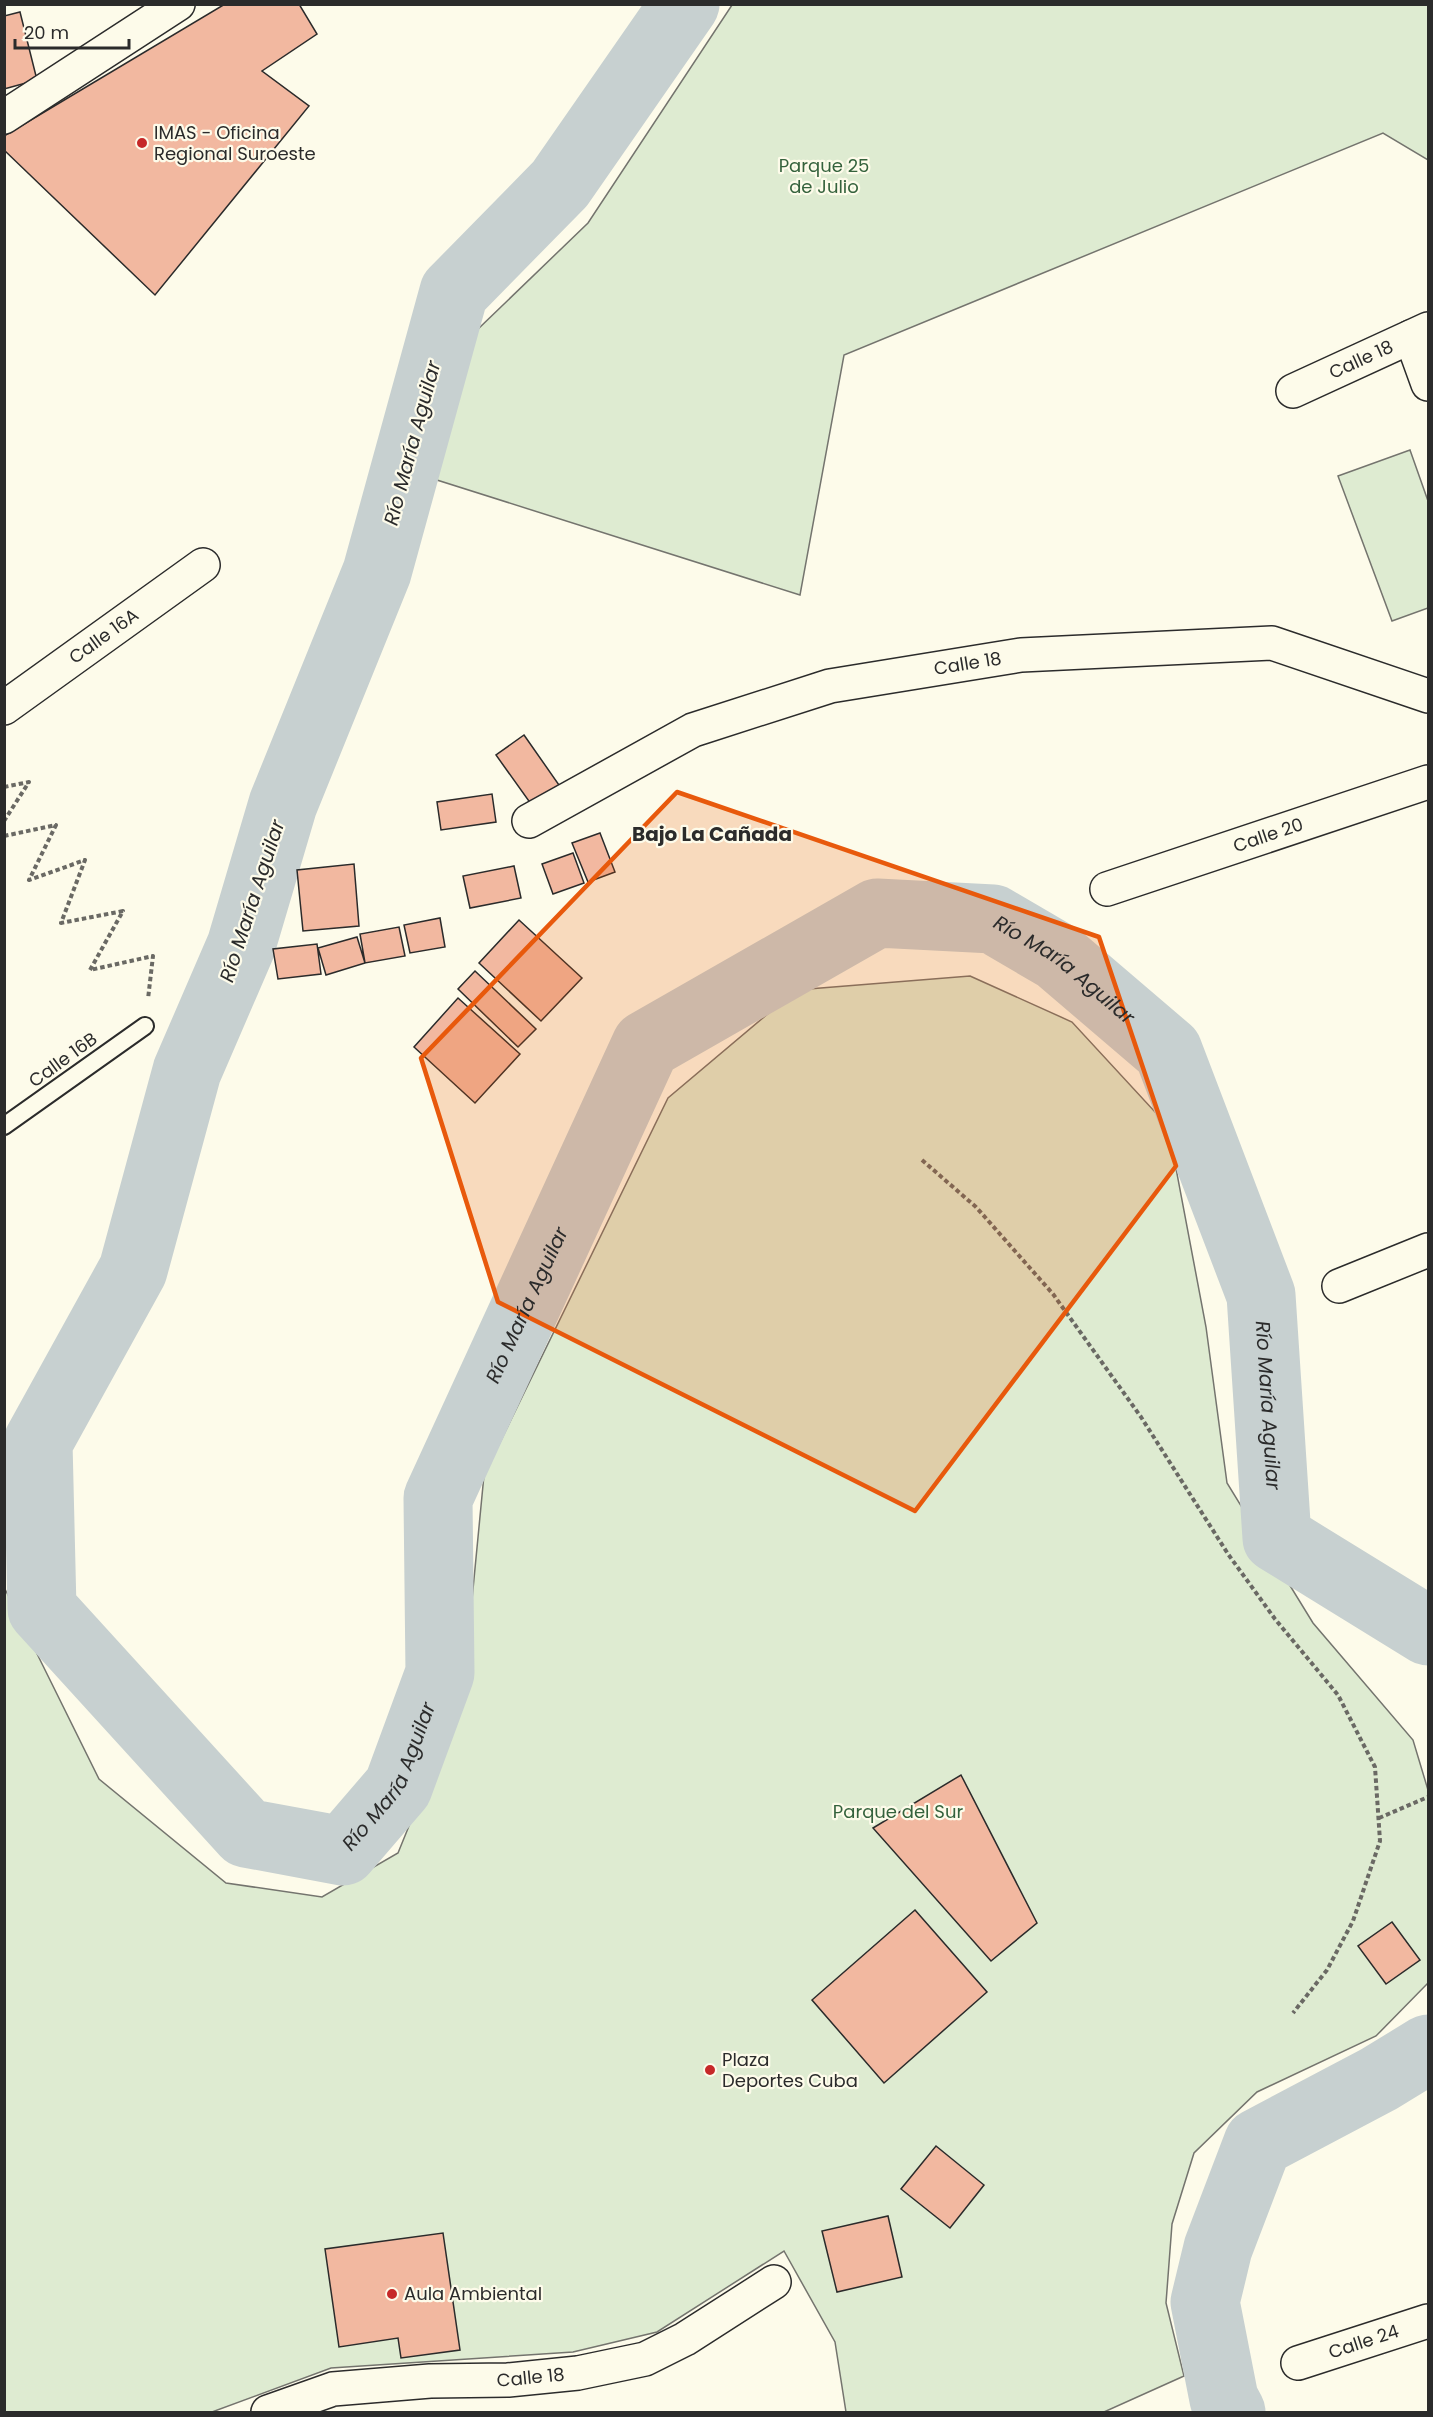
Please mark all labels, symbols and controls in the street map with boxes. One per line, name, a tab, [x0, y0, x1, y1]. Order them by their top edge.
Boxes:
scale bar	[15, 12, 129, 50]
text: 20 m	[24, 20, 69, 45]
place label: IMAS - Oficina Regional Suroeste	[154, 120, 316, 166]
marker: IMAS - Oficina Regional Suroeste	[135, 136, 149, 150]
park label: Parque 25 de Julio	[779, 153, 869, 199]
street label: Calle 18	[1325, 334, 1397, 385]
water label: Río María Aguilar	[377, 357, 448, 528]
street label: Calle 16A	[64, 602, 143, 669]
street label: Calle 18	[932, 645, 1003, 681]
street label: Calle 20	[1230, 811, 1307, 858]
water label: Río María Aguilar	[213, 816, 292, 986]
district label: Bajo La Cañada	[632, 820, 792, 848]
water label: Río María Aguilar	[989, 908, 1141, 1031]
street label: Calle 16B	[23, 1026, 102, 1093]
water label: Río María Aguilar	[479, 1222, 575, 1388]
water label: Río María Aguilar	[1249, 1320, 1288, 1491]
water label: Río María Aguilar	[335, 1698, 442, 1857]
park label: Parque del Sur	[833, 1799, 963, 1824]
place label: Plaza Deportes Cuba	[722, 2047, 858, 2093]
marker: Plaza Deportes Cuba	[703, 2063, 717, 2077]
place label: Aula Ambiental	[404, 2281, 542, 2306]
marker: Aula Ambiental	[385, 2287, 399, 2301]
street label: Calle 24	[1325, 2318, 1402, 2364]
street label: Calle 18	[497, 2361, 566, 2392]

